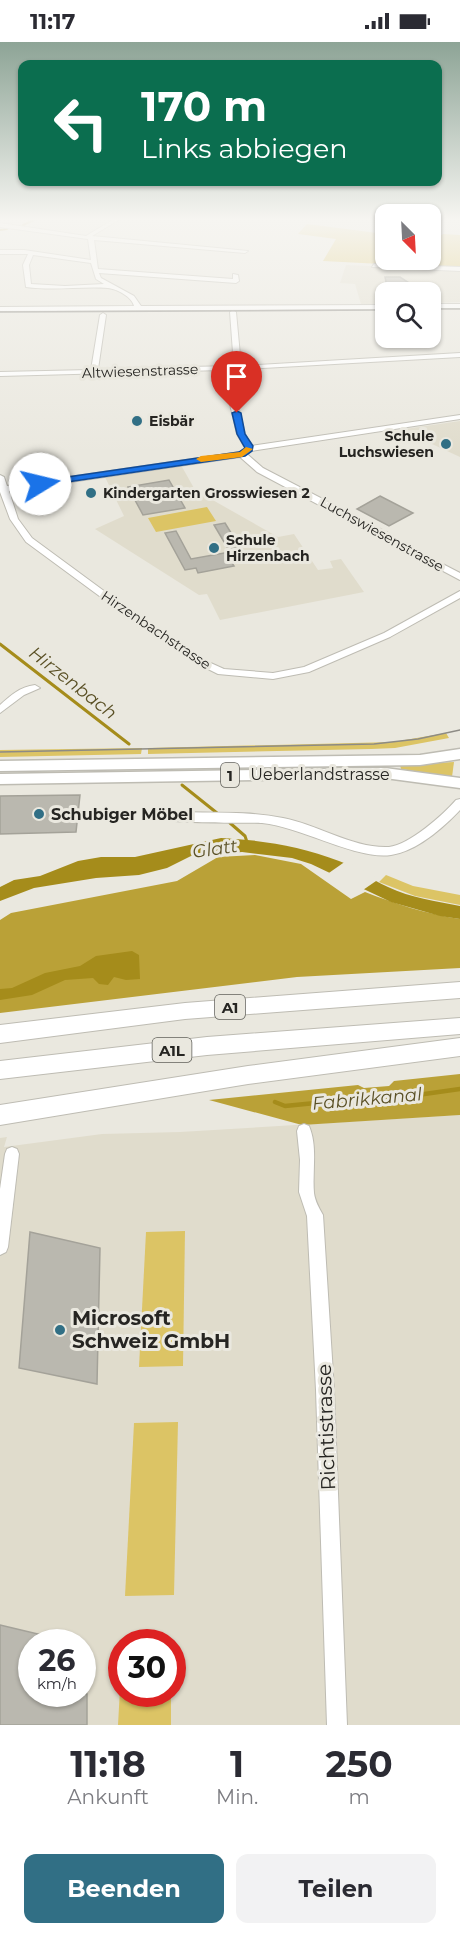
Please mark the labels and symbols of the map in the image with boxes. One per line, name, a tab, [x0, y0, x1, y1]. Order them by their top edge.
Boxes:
north arrow	[375, 204, 441, 270]
pin	[211, 351, 262, 413]
street label: Altwiesenstrasse	[81, 360, 199, 382]
place label: Eisbär	[149, 412, 194, 430]
marker: Eisbär	[130, 414, 144, 428]
place label: Schule Luchswiesen	[339, 427, 434, 461]
marker: Schule Luchswiesen	[439, 437, 453, 451]
position arrow	[8, 452, 72, 516]
place label: Kindergarten Grosswiesen 2	[103, 484, 310, 502]
marker: Kindergarten Grosswiesen 2	[84, 486, 98, 500]
street label: Luchswiesenstrasse	[317, 493, 447, 575]
place label: Schule Hirzenbach	[226, 531, 310, 565]
marker: Schule Hirzenbach	[207, 541, 221, 555]
street label: Hirzenbachstrasse	[98, 587, 214, 673]
water label: Hirzenbach	[25, 642, 121, 724]
road number: 1	[221, 763, 239, 787]
street label: Ueberlandstrasse	[250, 765, 390, 784]
place label: Schubiger Möbel	[51, 805, 193, 824]
marker: Schubiger Möbel	[32, 807, 46, 821]
water label: Glatt	[191, 835, 240, 863]
road number: A1	[215, 995, 245, 1019]
road number: A1L	[152, 1038, 192, 1062]
water label: Fabrikkanal	[311, 1083, 423, 1115]
place label: Microsoft Schweiz GmbH	[72, 1306, 230, 1353]
marker: Microsoft Schweiz GmbH	[53, 1323, 67, 1337]
street label: Richtistrasse	[312, 1363, 340, 1491]
speed limit sign: 30	[108, 1629, 186, 1707]

